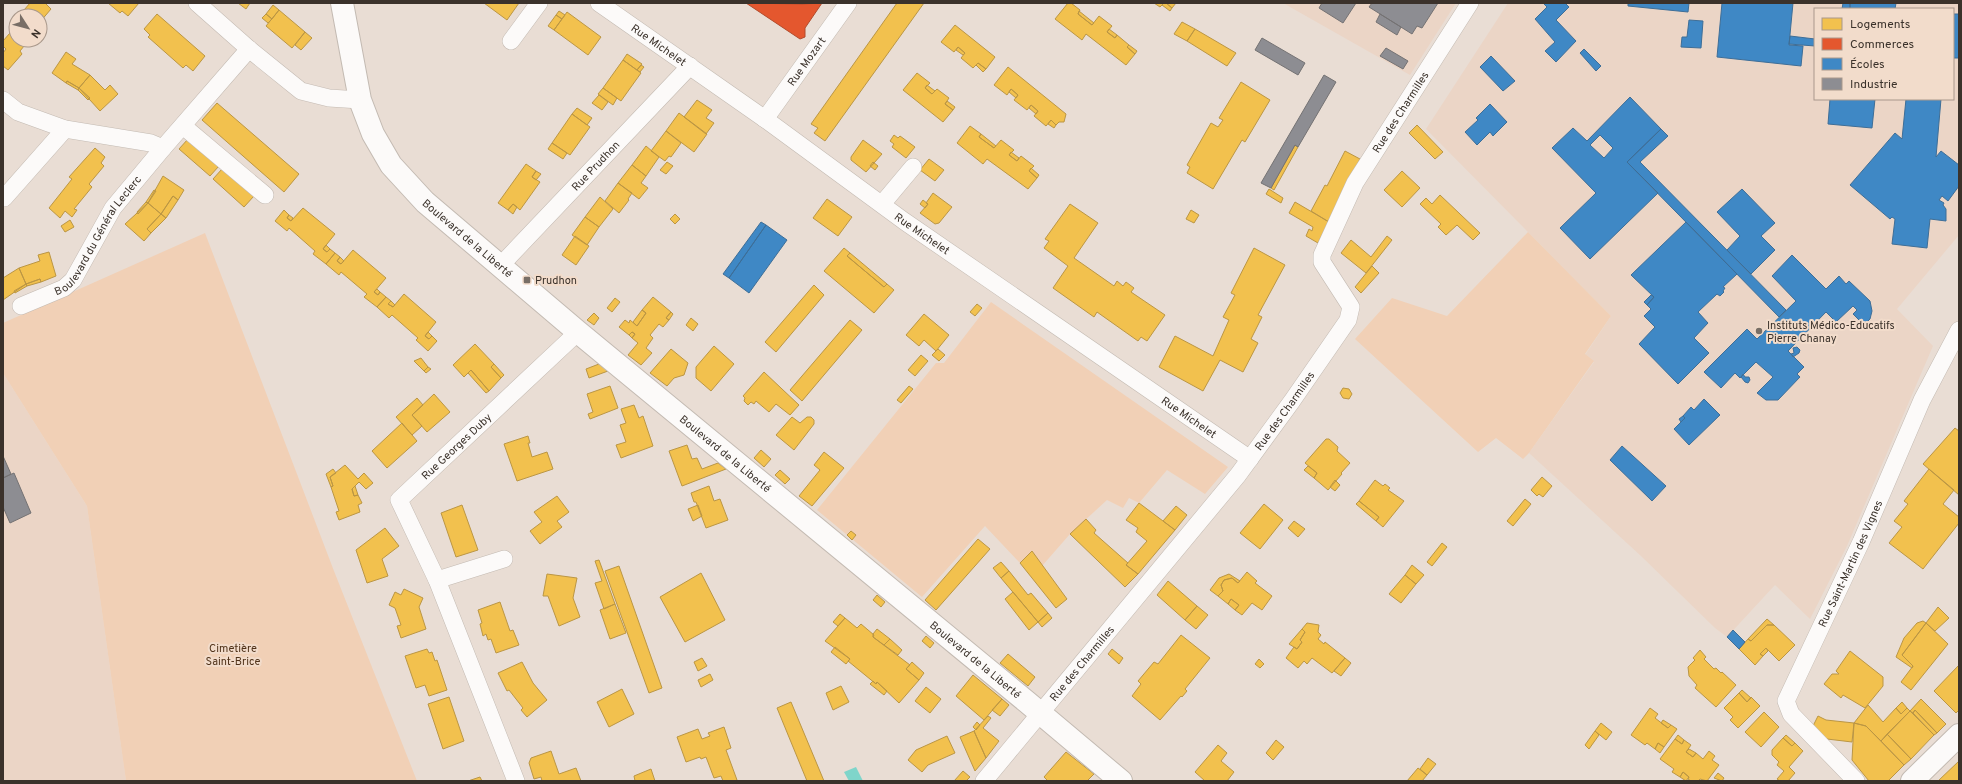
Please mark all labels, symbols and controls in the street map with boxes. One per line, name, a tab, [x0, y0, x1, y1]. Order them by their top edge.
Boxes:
north arrow	[8, 8, 48, 48]
legend	[1814, 8, 1954, 100]
text: Logements	[1850, 17, 1910, 33]
street label: Rue Michelet	[628, 22, 689, 70]
text: N	[27, 26, 43, 41]
street label: Rue Mozart	[785, 35, 829, 89]
text: Commerces	[1850, 37, 1914, 53]
text: Écoles	[1850, 57, 1885, 73]
street label: Rue des Charmilles	[1370, 69, 1432, 156]
text: Industrie	[1850, 77, 1898, 93]
street label: Rue Prudhon	[569, 138, 623, 194]
street label: Boulevard du Général Leclerc	[52, 173, 145, 299]
street label: Boulevard de la Liberté	[419, 197, 515, 281]
street label: Rue Michelet	[891, 210, 952, 258]
place label: Prudhon	[535, 274, 577, 288]
marker: Prudhon	[522, 275, 532, 285]
place label: Instituts Médico-Educatifs Pierre Chanay	[1767, 319, 1895, 346]
marker: Instituts Médico-Educatifs Pierre Chanay	[1754, 326, 1764, 336]
street label: Rue des Charmilles	[1252, 369, 1318, 454]
street label: Rue Michelet	[1158, 394, 1219, 442]
street label: Rue Georges Duby	[419, 411, 495, 483]
street label: Boulevard de la Liberté	[676, 413, 773, 496]
street label: Rue Saint-Martin des Vignes	[1816, 498, 1886, 630]
street label: Boulevard de la Liberté	[926, 619, 1023, 702]
street label: Rue des Charmilles	[1047, 623, 1118, 705]
park label: Cimetière Saint-Brice	[206, 642, 261, 669]

